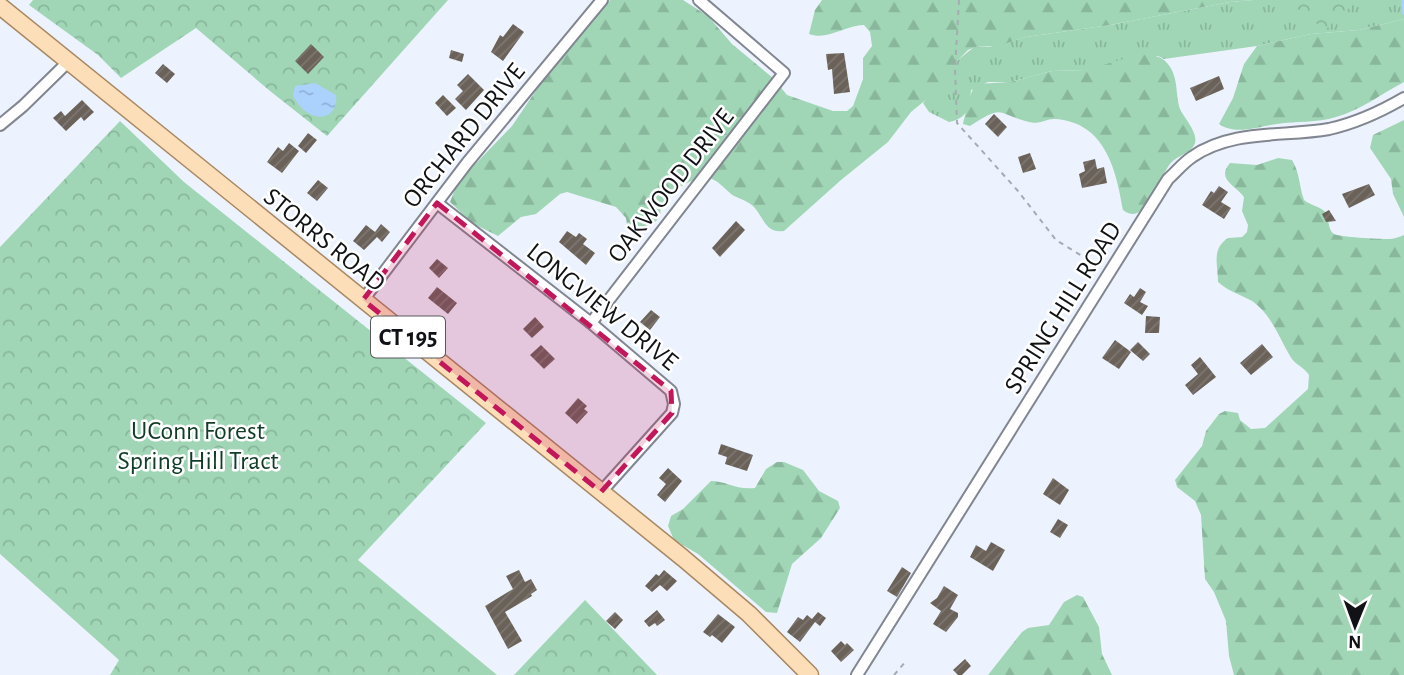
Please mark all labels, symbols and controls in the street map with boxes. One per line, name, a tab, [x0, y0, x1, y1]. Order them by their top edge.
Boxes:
street label: ORCHARD DRIVE	[398, 58, 530, 213]
street label: OAKWOOD DRIVE	[603, 104, 739, 267]
street label: STORRS ROAD	[259, 183, 390, 296]
street label: SPRING HILL ROAD	[1000, 217, 1126, 398]
street label: LONGVIEW DRIVE	[522, 238, 683, 375]
road number: CT 195	[371, 316, 445, 358]
park label: UConn Forest Spring Hill Tract	[117, 418, 279, 474]
north arrow	[1320, 591, 1390, 661]
text: N	[1348, 632, 1362, 651]

